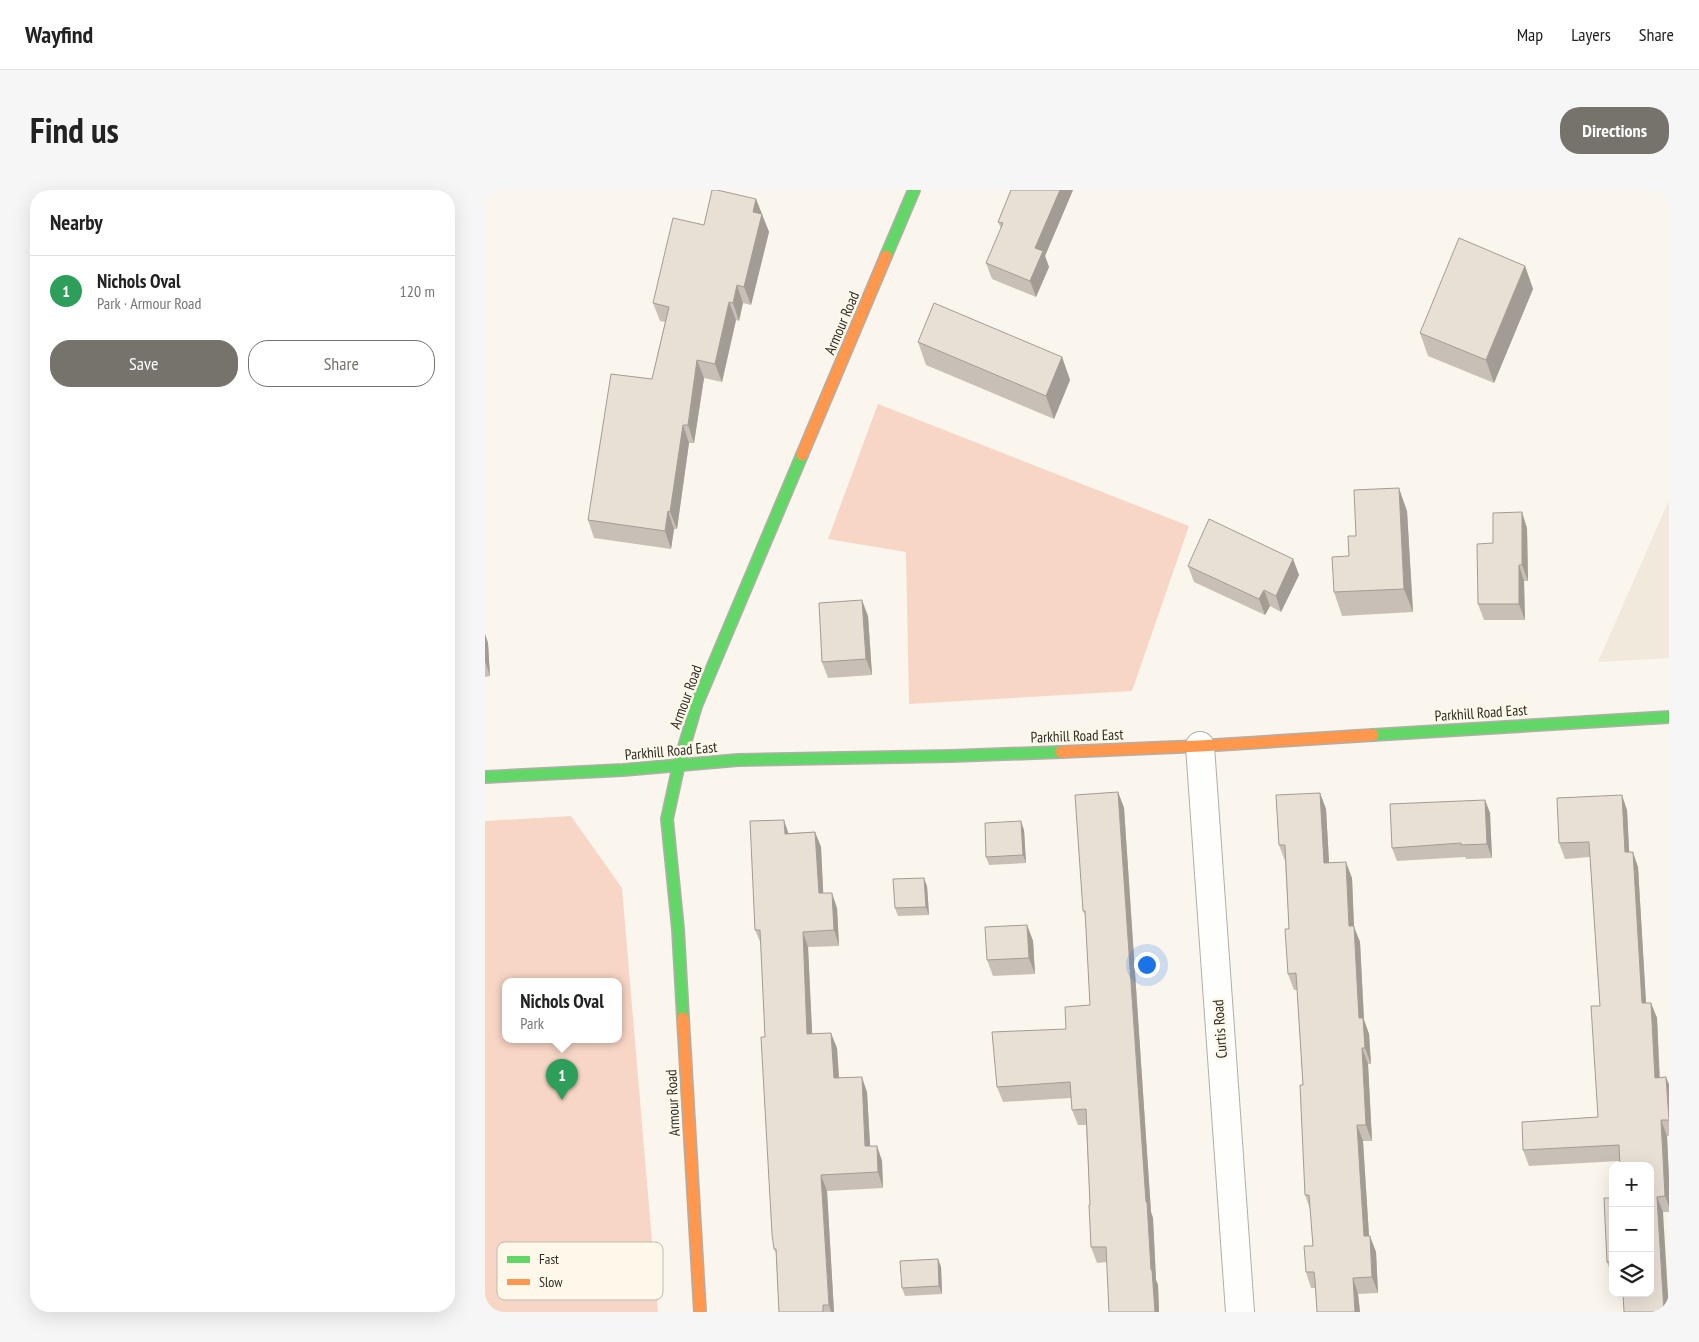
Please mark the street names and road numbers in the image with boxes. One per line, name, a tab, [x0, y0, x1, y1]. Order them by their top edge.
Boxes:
street label: Armour Road	[820, 288, 863, 357]
street label: Armour Road	[665, 662, 706, 731]
street label: Parkhill Road East	[1434, 700, 1528, 725]
street label: Parkhill Road East	[1030, 724, 1124, 747]
street label: Parkhill Road East	[624, 737, 718, 764]
street label: Curtis Road	[1208, 999, 1231, 1059]
street label: Armour Road	[661, 1069, 684, 1137]

